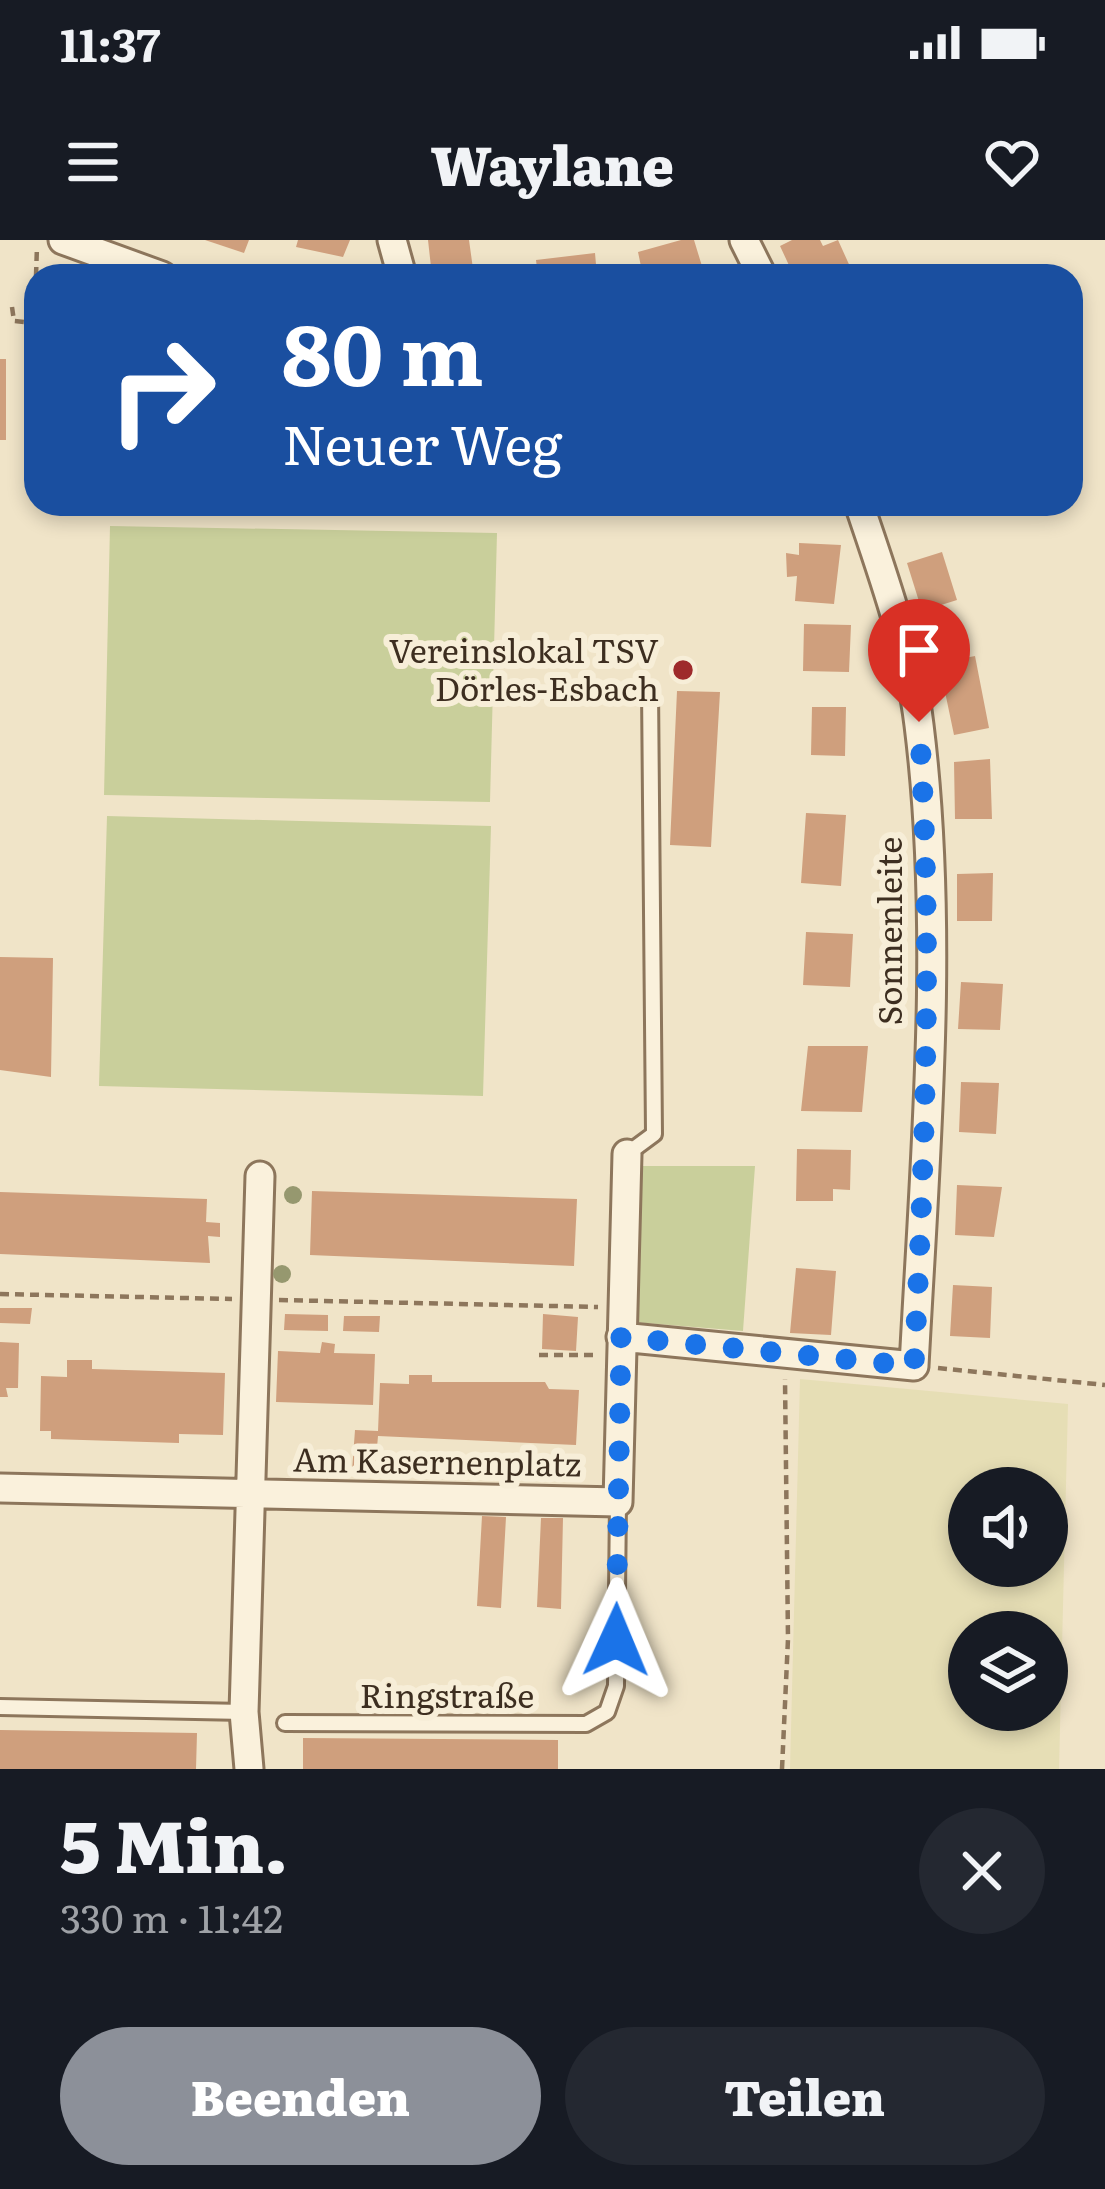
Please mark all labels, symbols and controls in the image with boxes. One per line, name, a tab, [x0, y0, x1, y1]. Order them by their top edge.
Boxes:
text: 11:37	[60, 9, 160, 76]
text: Waylane	[431, 122, 674, 203]
icon: menu	[60, 129, 126, 195]
icon: heart	[979, 129, 1045, 195]
text: 80 m	[282, 287, 484, 412]
icon: right	[84, 312, 240, 468]
text: Neuer Weg	[282, 401, 562, 482]
pin	[868, 599, 970, 722]
icon: arrive	[886, 617, 952, 683]
place label: Vereinslokal TSV Dörles-Esbach	[389, 624, 659, 711]
marker: Vereinslokal TSV Dörles-Esbach	[670, 657, 696, 683]
street label: Sonnenleite	[863, 837, 912, 1025]
street label: Am Kasernenplatz	[292, 1432, 582, 1487]
map controls	[948, 1467, 1068, 1731]
button: sound	[948, 1467, 1068, 1587]
position arrow	[553, 1577, 679, 1703]
button: layers	[948, 1611, 1068, 1731]
street label: Ringstraße	[360, 1669, 534, 1718]
text: 5 Min.	[60, 1788, 288, 1895]
button: close	[919, 1808, 1045, 1934]
text: 330 m · 11:42	[60, 1887, 283, 1945]
button: Beenden	[60, 2027, 541, 2165]
button: Teilen	[565, 2027, 1045, 2165]

